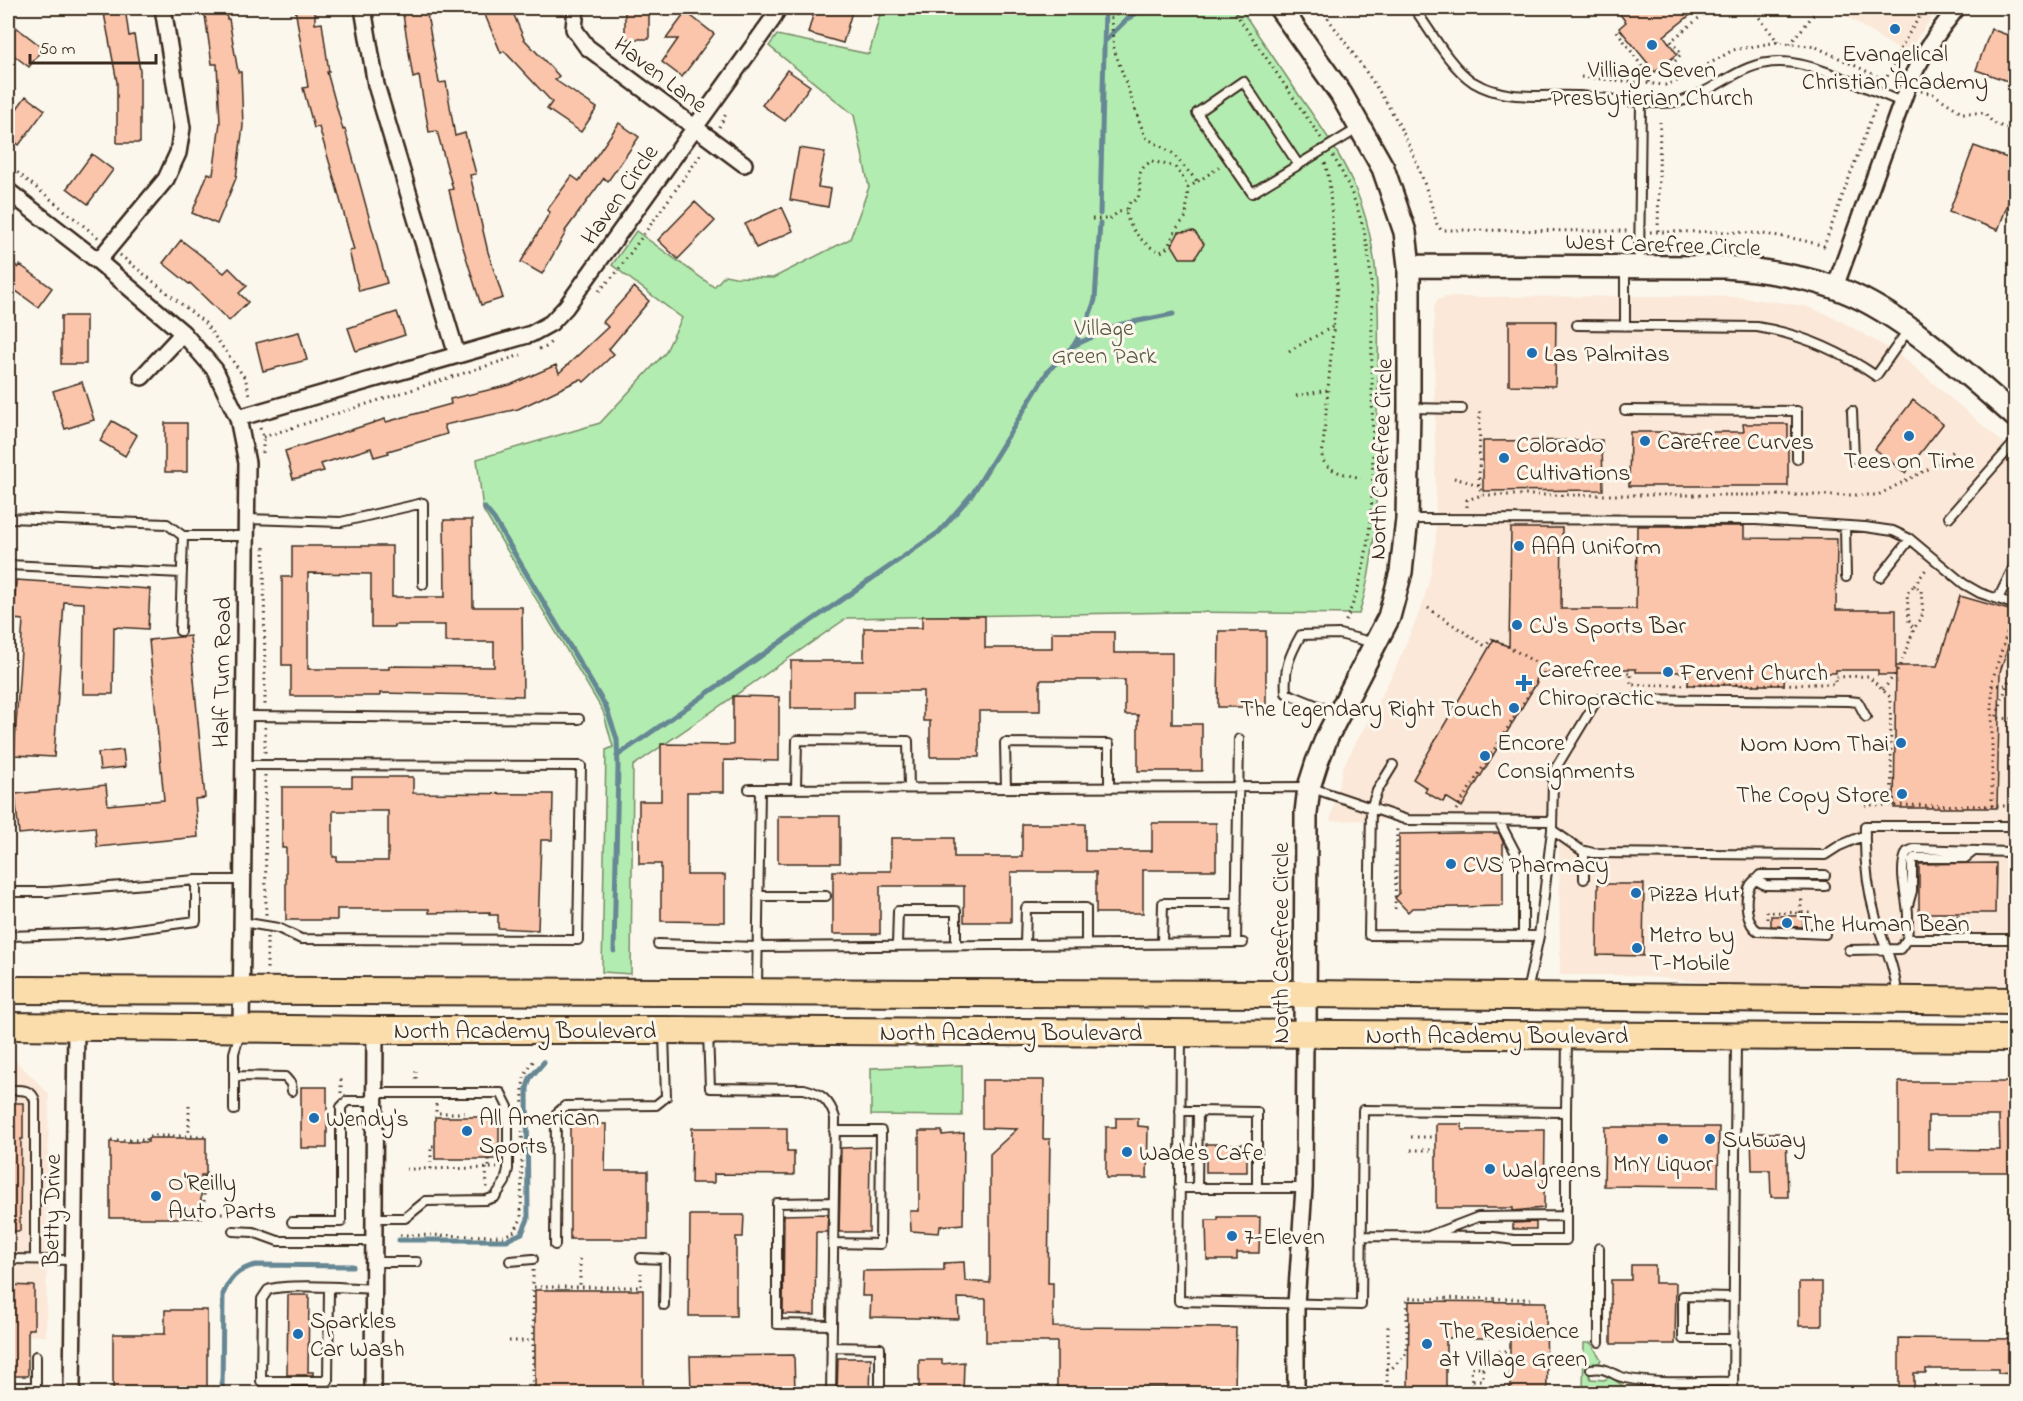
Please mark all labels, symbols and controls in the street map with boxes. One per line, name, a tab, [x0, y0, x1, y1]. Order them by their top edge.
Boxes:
marker: Evangelical Christian Academy	[1888, 22, 1902, 36]
scale bar	[30, 27, 156, 65]
street label: Haven Lane	[605, 29, 714, 123]
text: 50 m	[39, 37, 76, 63]
marker: Villiage Seven Presbytierian Church	[1645, 38, 1659, 52]
place label: Evangelical Christian Academy	[1802, 38, 1988, 102]
place label: Villiage Seven Presbytierian Church	[1551, 54, 1753, 118]
street label: Haven Circle	[573, 138, 669, 253]
street label: West Carefree Circle	[1565, 226, 1762, 267]
park label: Village Green Park	[1051, 312, 1157, 375]
place label: Las Palmitas	[1544, 338, 1670, 373]
marker: Las Palmitas	[1525, 346, 1539, 360]
street label: North Carefree Circle	[1361, 357, 1404, 560]
place label: Carefree Curves	[1657, 426, 1814, 461]
place label: Colorado Cultivations	[1516, 429, 1630, 492]
marker: Tees on Time	[1902, 429, 1916, 443]
marker: Carefree Curves	[1638, 434, 1652, 448]
place label: Tees on Time	[1843, 445, 1975, 480]
marker: Colorado Cultivations	[1497, 451, 1511, 465]
place label: AAA Uniform	[1531, 531, 1661, 566]
marker: AAA Uniform	[1512, 539, 1526, 553]
street label: Half Turn Road	[205, 595, 242, 748]
place label: CJ's Sports Bar	[1529, 610, 1686, 645]
marker: CJ's Sports Bar	[1510, 618, 1524, 632]
place label: Carefree Chiropractic	[1538, 654, 1654, 717]
place label: Fervent Church	[1679, 657, 1828, 692]
marker: Fervent Church	[1661, 665, 1675, 679]
marker: Carefree Chiropractic	[1515, 674, 1533, 692]
place label: The Legendary Right Touch	[1240, 693, 1502, 729]
marker: The Legendary Right Touch	[1507, 701, 1521, 715]
place label: Encore Consignments	[1497, 727, 1635, 790]
place label: Nom Nom Thai	[1740, 728, 1889, 763]
marker: Nom Nom Thai	[1894, 736, 1908, 750]
marker: Encore Consignments	[1478, 749, 1492, 763]
place label: The Copy Store	[1736, 779, 1890, 815]
marker: The Copy Store	[1895, 787, 1909, 801]
street label: North Carefree Circle	[1265, 842, 1300, 1044]
place label: CVS Pharmacy	[1463, 849, 1609, 885]
marker: CVS Pharmacy	[1444, 857, 1458, 871]
place label: Pizza Hut	[1648, 878, 1740, 913]
marker: Pizza Hut	[1629, 886, 1643, 900]
place label: The Human Bean	[1799, 908, 1970, 943]
marker: The Human Bean	[1780, 916, 1794, 930]
place label: Metro by T-Mobile	[1649, 919, 1734, 982]
marker: Metro by T-Mobile	[1630, 941, 1644, 955]
street label: North Academy Boulevard	[394, 1015, 657, 1051]
street label: North Academy Boulevard	[880, 1017, 1143, 1053]
street label: North Academy Boulevard	[1366, 1020, 1629, 1056]
place label: All American Sports	[479, 1102, 599, 1165]
place label: Wendy's	[326, 1103, 409, 1139]
marker: Wendy's	[307, 1111, 321, 1125]
marker: All American Sports	[460, 1124, 474, 1138]
place label: Subway	[1722, 1124, 1806, 1160]
marker: MnY Liquor	[1656, 1132, 1670, 1146]
marker: Subway	[1703, 1132, 1717, 1146]
place label: Wade's Cafe	[1139, 1137, 1264, 1172]
marker: Wade's Cafe	[1120, 1145, 1134, 1159]
place label: MnY Liquor	[1613, 1148, 1714, 1183]
street label: Betty Drive	[35, 1153, 73, 1268]
place label: Walgreens	[1502, 1154, 1601, 1189]
marker: Walgreens	[1483, 1162, 1497, 1176]
place label: O'Reilly Auto Parts	[168, 1167, 276, 1230]
marker: O'Reilly Auto Parts	[149, 1189, 163, 1203]
place label: 7-Eleven	[1244, 1221, 1325, 1256]
marker: 7-Eleven	[1225, 1229, 1239, 1243]
place label: Sparkles Car Wash	[310, 1305, 405, 1368]
place label: The Residence at Village Green	[1439, 1315, 1587, 1378]
marker: Sparkles Car Wash	[291, 1327, 305, 1341]
marker: The Residence at Village Green	[1420, 1337, 1434, 1351]

